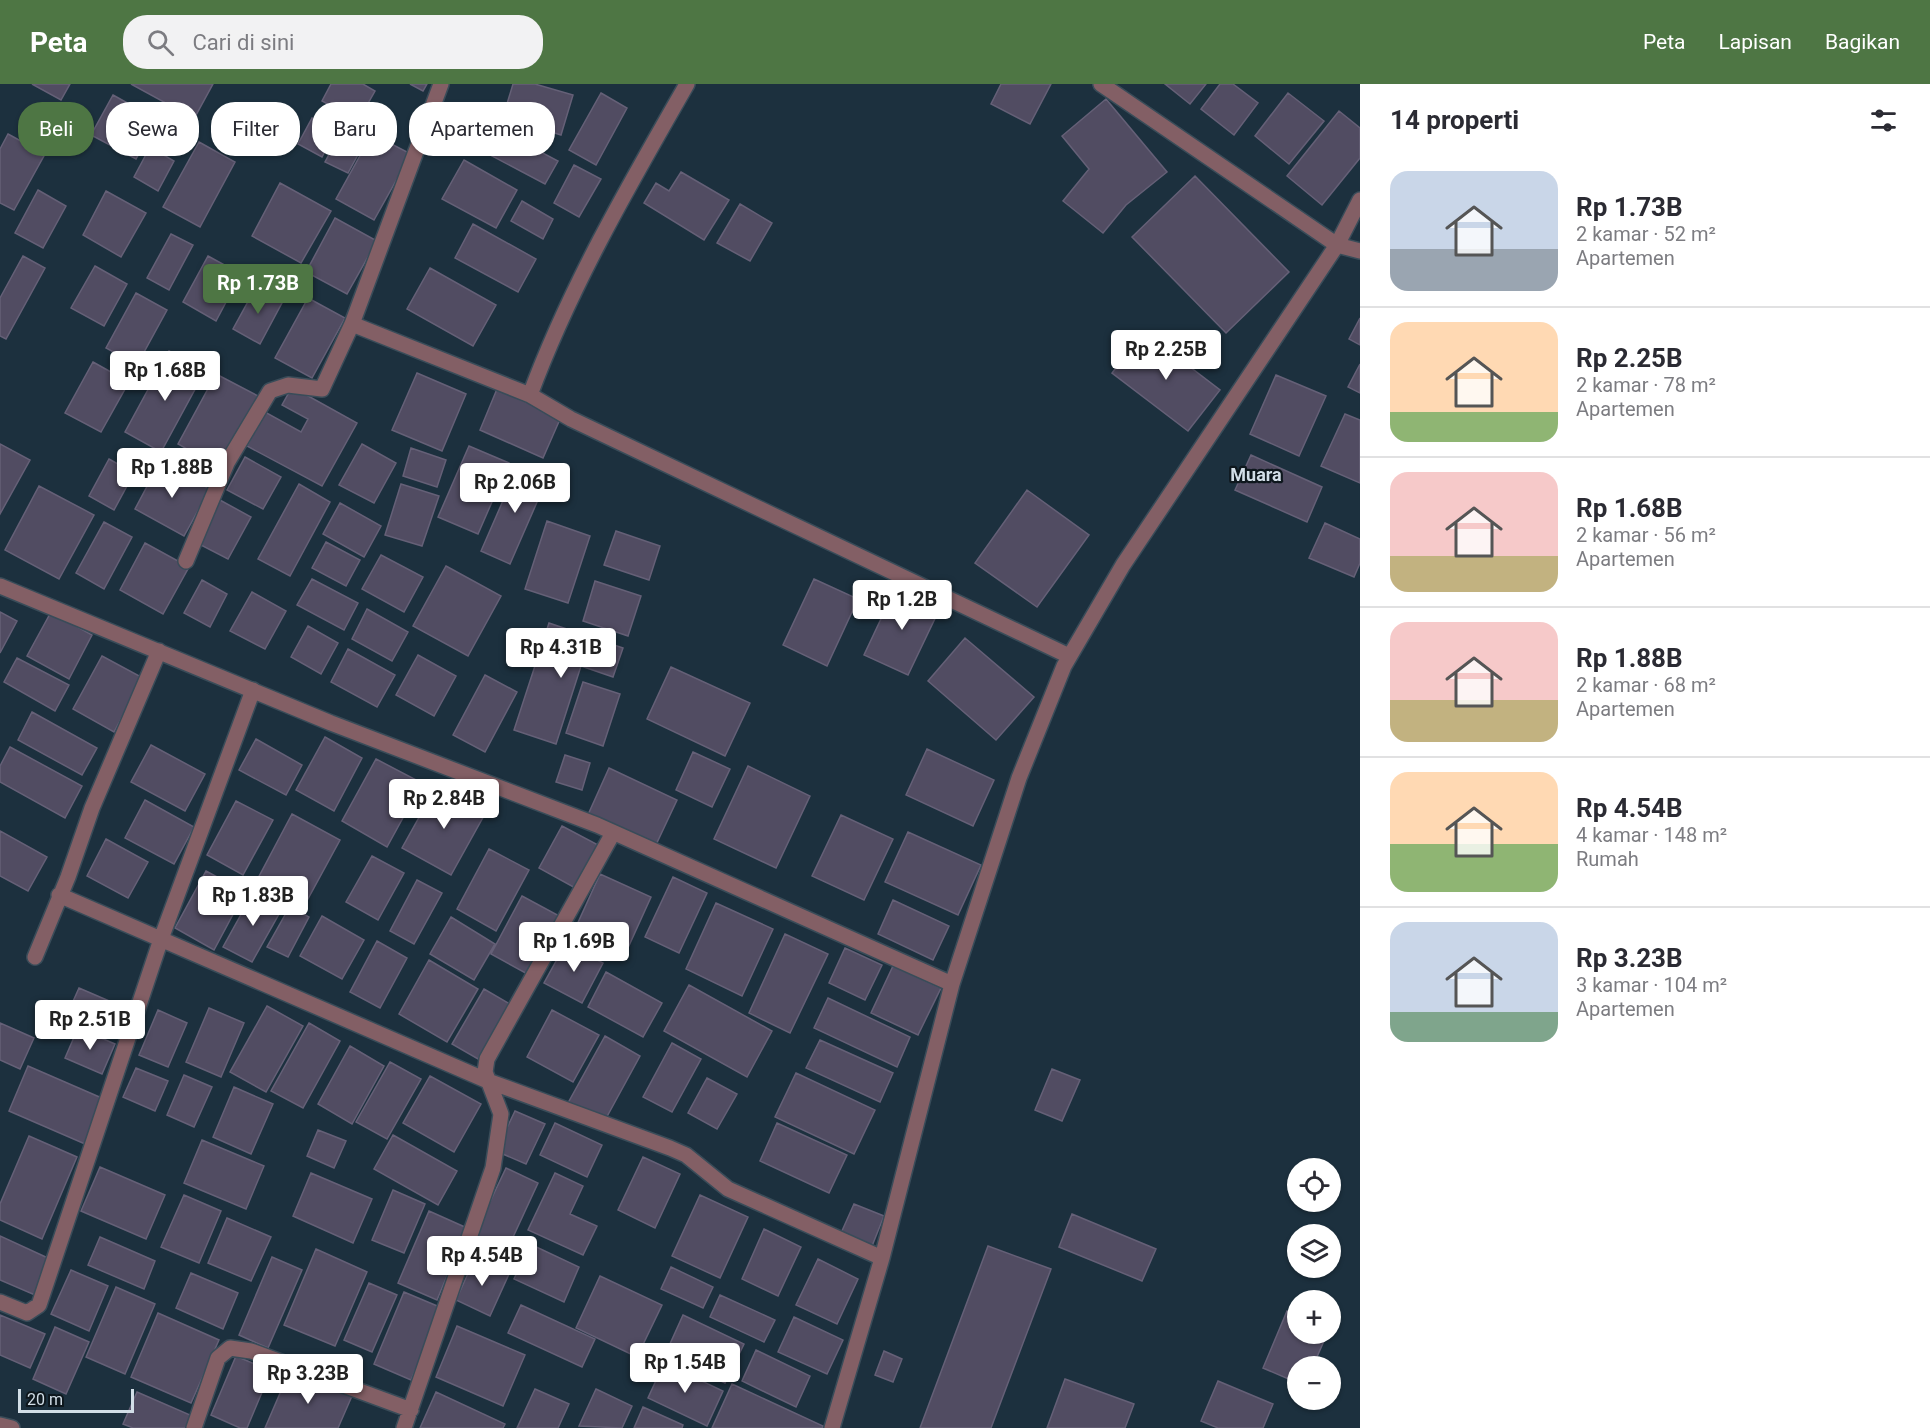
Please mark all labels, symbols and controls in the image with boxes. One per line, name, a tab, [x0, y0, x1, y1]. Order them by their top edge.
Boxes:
search box	[123, 15, 543, 69]
text: Peta	[30, 26, 87, 59]
icon: search	[144, 26, 177, 59]
text: Cari di sini	[192, 30, 294, 55]
text: Peta	[1643, 30, 1685, 54]
text: Lapisan	[1718, 30, 1792, 54]
text: Bagikan	[1825, 30, 1900, 54]
chip: Beli	[18, 102, 94, 156]
chip: Sewa	[106, 102, 199, 156]
chip: Filter	[211, 102, 300, 156]
chip: Baru	[312, 102, 397, 156]
chip: Apartemen	[409, 102, 555, 156]
icon: filters	[1867, 104, 1900, 137]
text: 14 properti	[1390, 105, 1519, 135]
text: Rp 1.73B	[1576, 192, 1683, 222]
icon: home	[1438, 195, 1510, 267]
text: 2 kamar · 52 m²	[1576, 222, 1716, 246]
text: Apartemen	[1576, 246, 1675, 270]
pin: Rp 1.73B	[196, 264, 320, 315]
text: Rp 1.73B	[217, 271, 299, 295]
pin: Rp 2.25B	[1104, 330, 1228, 381]
text: Rp 2.25B	[1125, 337, 1207, 361]
text: Rp 2.25B	[1576, 343, 1683, 373]
icon: home	[1438, 346, 1510, 418]
pin: Rp 1.68B	[103, 351, 227, 402]
text: Rp 1.68B	[124, 358, 206, 382]
text: 2 kamar · 78 m²	[1576, 373, 1716, 397]
text: Apartemen	[1576, 397, 1675, 421]
pin: Rp 1.88B	[110, 448, 234, 499]
text: Rp 1.88B	[131, 455, 213, 479]
pin: Rp 2.06B	[453, 463, 577, 514]
district label: Muara	[1230, 464, 1282, 485]
text: Rp 2.06B	[474, 470, 556, 494]
text: Rp 1.68B	[1576, 493, 1683, 523]
icon: home	[1438, 496, 1510, 568]
text: 2 kamar · 56 m²	[1576, 523, 1716, 547]
text: Apartemen	[1576, 547, 1675, 571]
pin: Rp 1.2B	[847, 580, 957, 631]
text: Rp 1.2B	[867, 587, 937, 611]
pin: Rp 4.31B	[499, 628, 623, 679]
text: Rp 4.31B	[520, 635, 602, 659]
text: Rp 1.88B	[1576, 643, 1683, 673]
icon: home	[1438, 646, 1510, 718]
text: 2 kamar · 68 m²	[1576, 673, 1716, 697]
text: Apartemen	[1576, 697, 1675, 721]
pin: Rp 2.84B	[382, 779, 506, 830]
text: Rp 2.84B	[403, 786, 485, 810]
text: Rp 4.54B	[1576, 793, 1683, 823]
icon: home	[1438, 796, 1510, 868]
text: 4 kamar · 148 m²	[1576, 823, 1727, 847]
text: Rumah	[1576, 847, 1639, 871]
pin: Rp 1.83B	[191, 876, 315, 927]
text: Rp 1.83B	[212, 883, 294, 907]
pin: Rp 1.69B	[512, 922, 636, 973]
text: Rp 1.69B	[533, 929, 615, 953]
text: Rp 3.23B	[1576, 943, 1683, 973]
icon: home	[1438, 946, 1510, 1018]
text: 3 kamar · 104 m²	[1576, 973, 1727, 997]
text: Apartemen	[1576, 997, 1675, 1021]
pin: Rp 2.51B	[28, 1000, 152, 1051]
text: Rp 2.51B	[49, 1007, 131, 1031]
map controls	[1287, 1158, 1341, 1410]
button: locate	[1287, 1158, 1341, 1212]
button: layers	[1287, 1224, 1341, 1278]
pin: Rp 4.54B	[420, 1236, 544, 1287]
text: Rp 4.54B	[441, 1243, 523, 1267]
button: +	[1287, 1290, 1341, 1344]
pin: Rp 1.54B	[623, 1343, 747, 1394]
text: Rp 1.54B	[644, 1350, 726, 1374]
pin: Rp 3.23B	[246, 1354, 370, 1405]
button: −	[1287, 1356, 1341, 1410]
text: Rp 3.23B	[267, 1361, 349, 1385]
scale bar	[18, 1386, 134, 1414]
text: 20 m	[27, 1390, 63, 1409]

